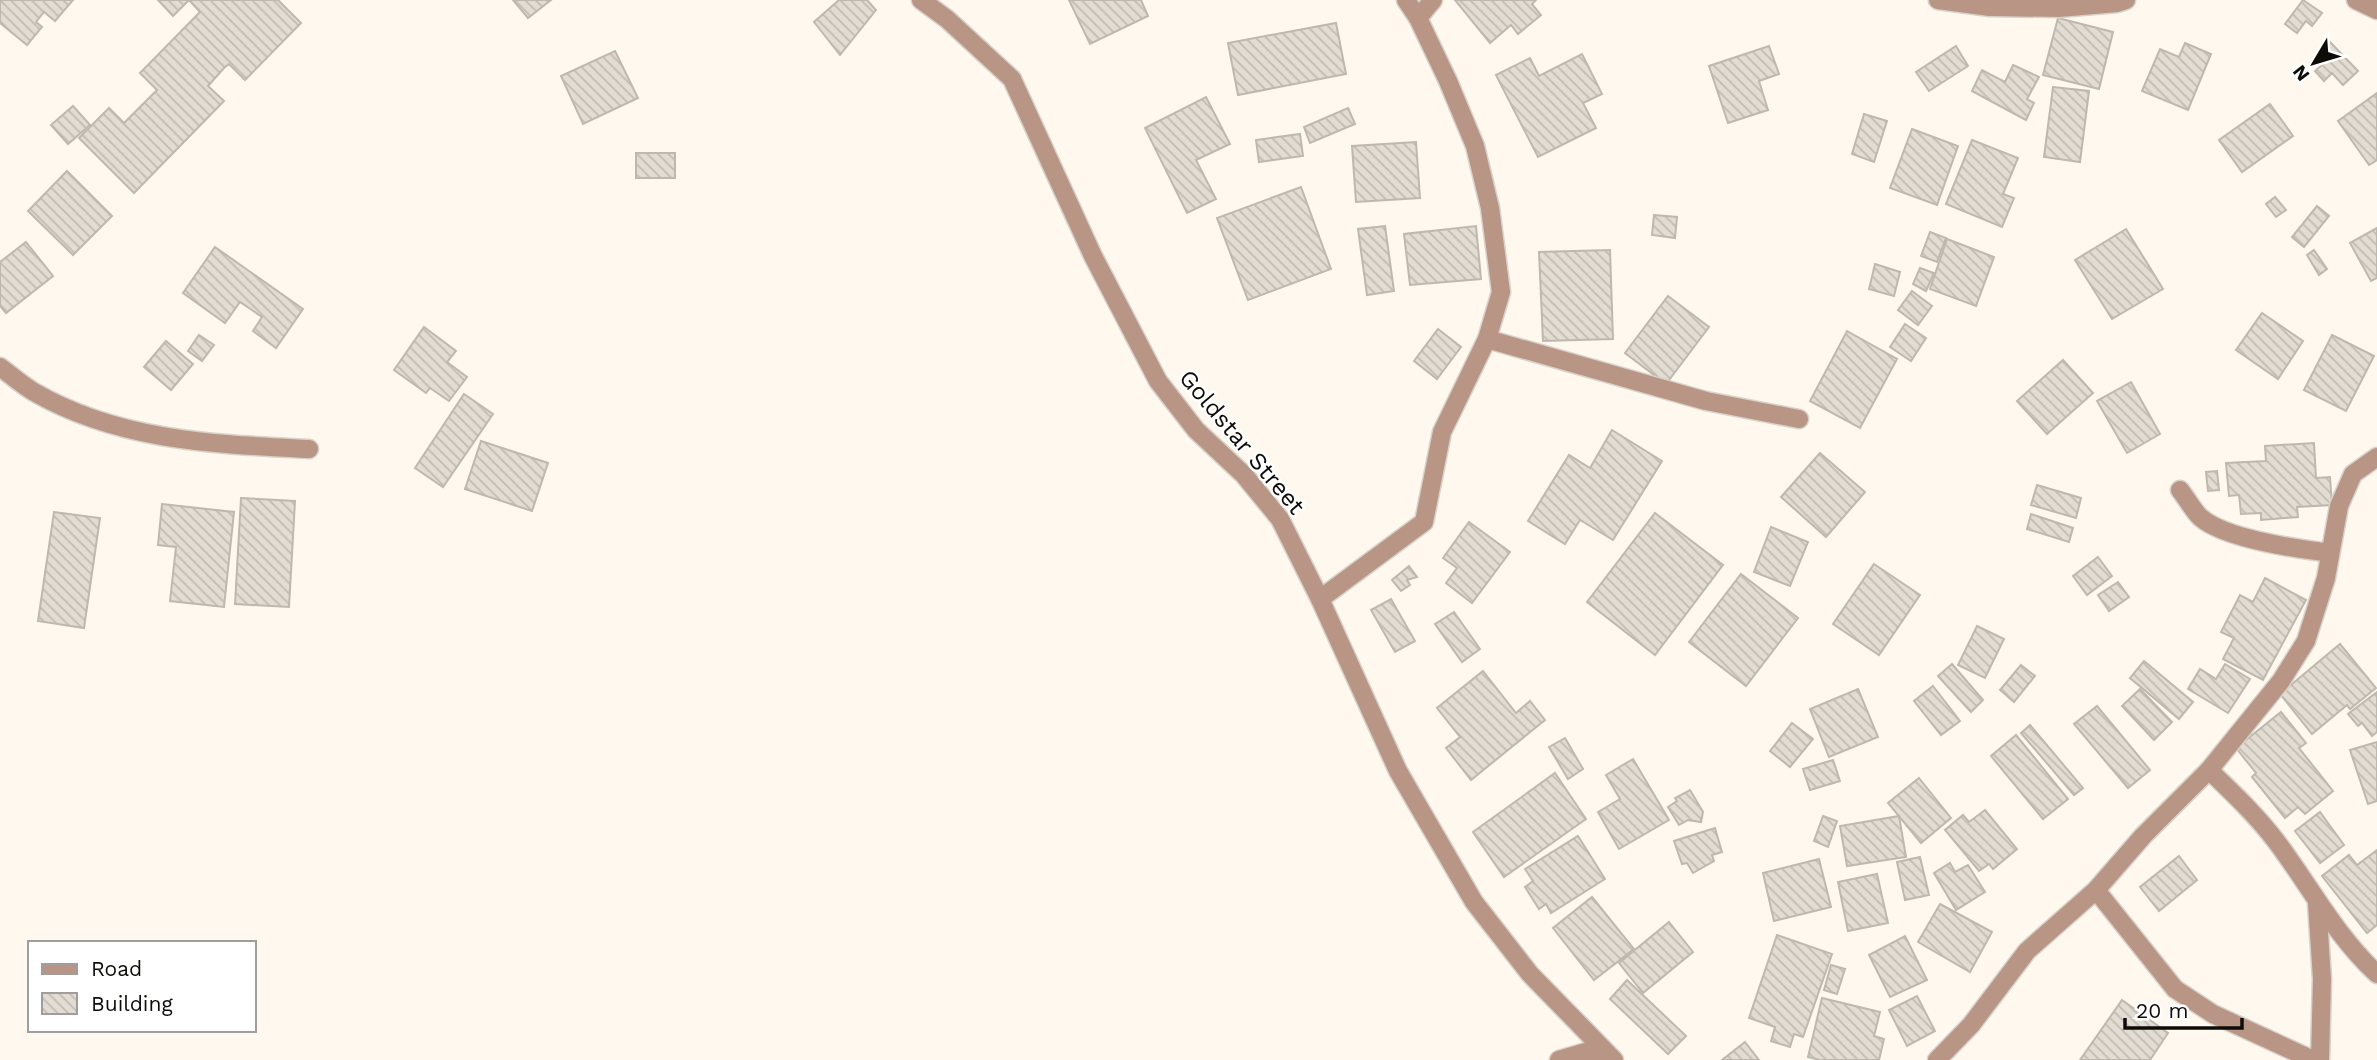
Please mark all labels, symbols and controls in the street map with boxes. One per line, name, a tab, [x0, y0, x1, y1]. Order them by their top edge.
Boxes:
north arrow	[2279, 28, 2349, 98]
text: N	[2288, 61, 2314, 86]
street label: Goldstar Street	[1173, 364, 1311, 520]
legend	[28, 941, 256, 1032]
text: Road	[91, 956, 142, 981]
scale bar	[2125, 986, 2242, 1030]
text: Building	[91, 991, 173, 1016]
text: 20 m	[2136, 998, 2188, 1023]

